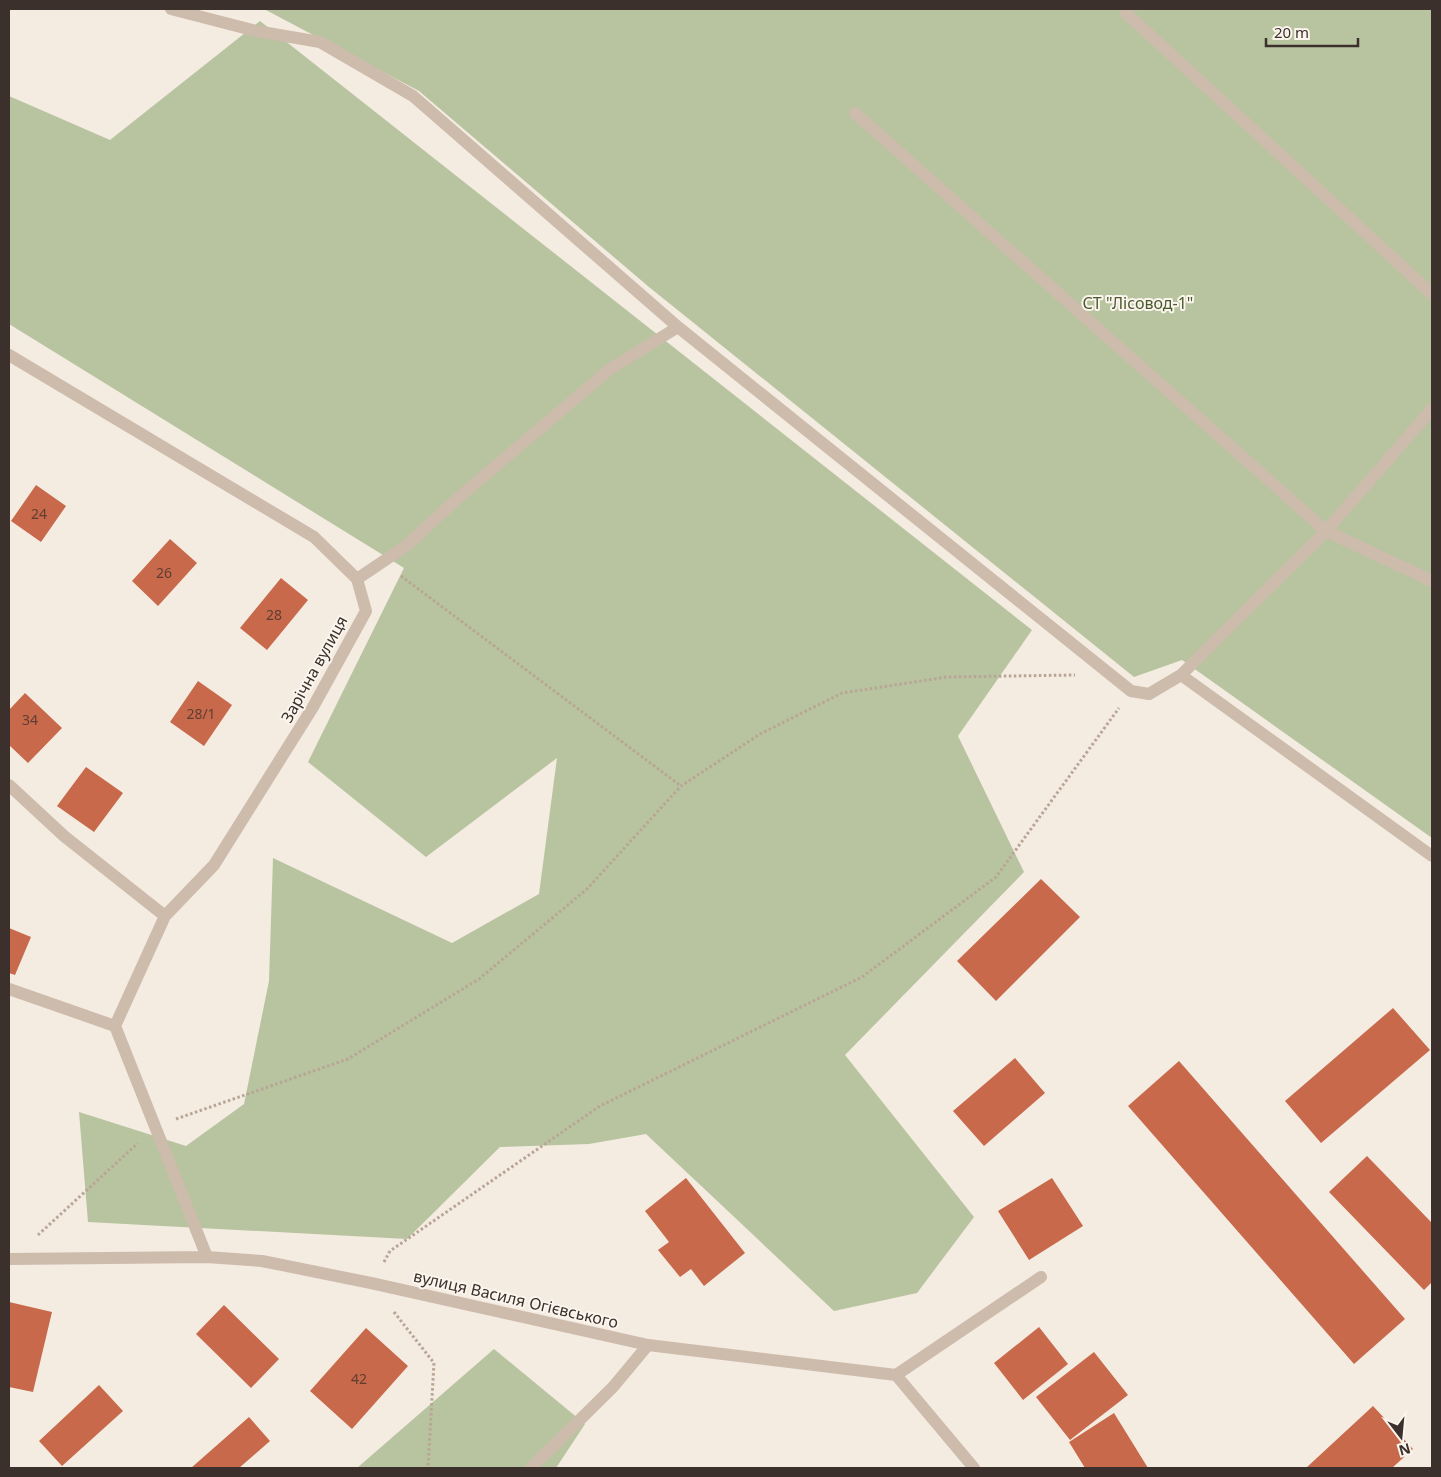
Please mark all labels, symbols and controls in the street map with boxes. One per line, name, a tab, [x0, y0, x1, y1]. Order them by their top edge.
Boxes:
scale bar	[1266, 15, 1358, 47]
text: 20 m	[1274, 22, 1309, 42]
park label: СТ "Лісовод-1"	[1083, 292, 1193, 314]
house number: 24	[31, 504, 47, 523]
house number: 26	[156, 563, 172, 582]
house number: 28	[266, 605, 282, 624]
street label: Зарічна вулиця	[276, 612, 352, 726]
house number: 28/1	[186, 704, 216, 723]
house number: 34	[22, 710, 38, 729]
street label: вулиця Василя Огієвського	[411, 1265, 621, 1333]
house number: 42	[351, 1369, 367, 1388]
north arrow	[1376, 1412, 1426, 1462]
text: N	[1397, 1439, 1413, 1461]

